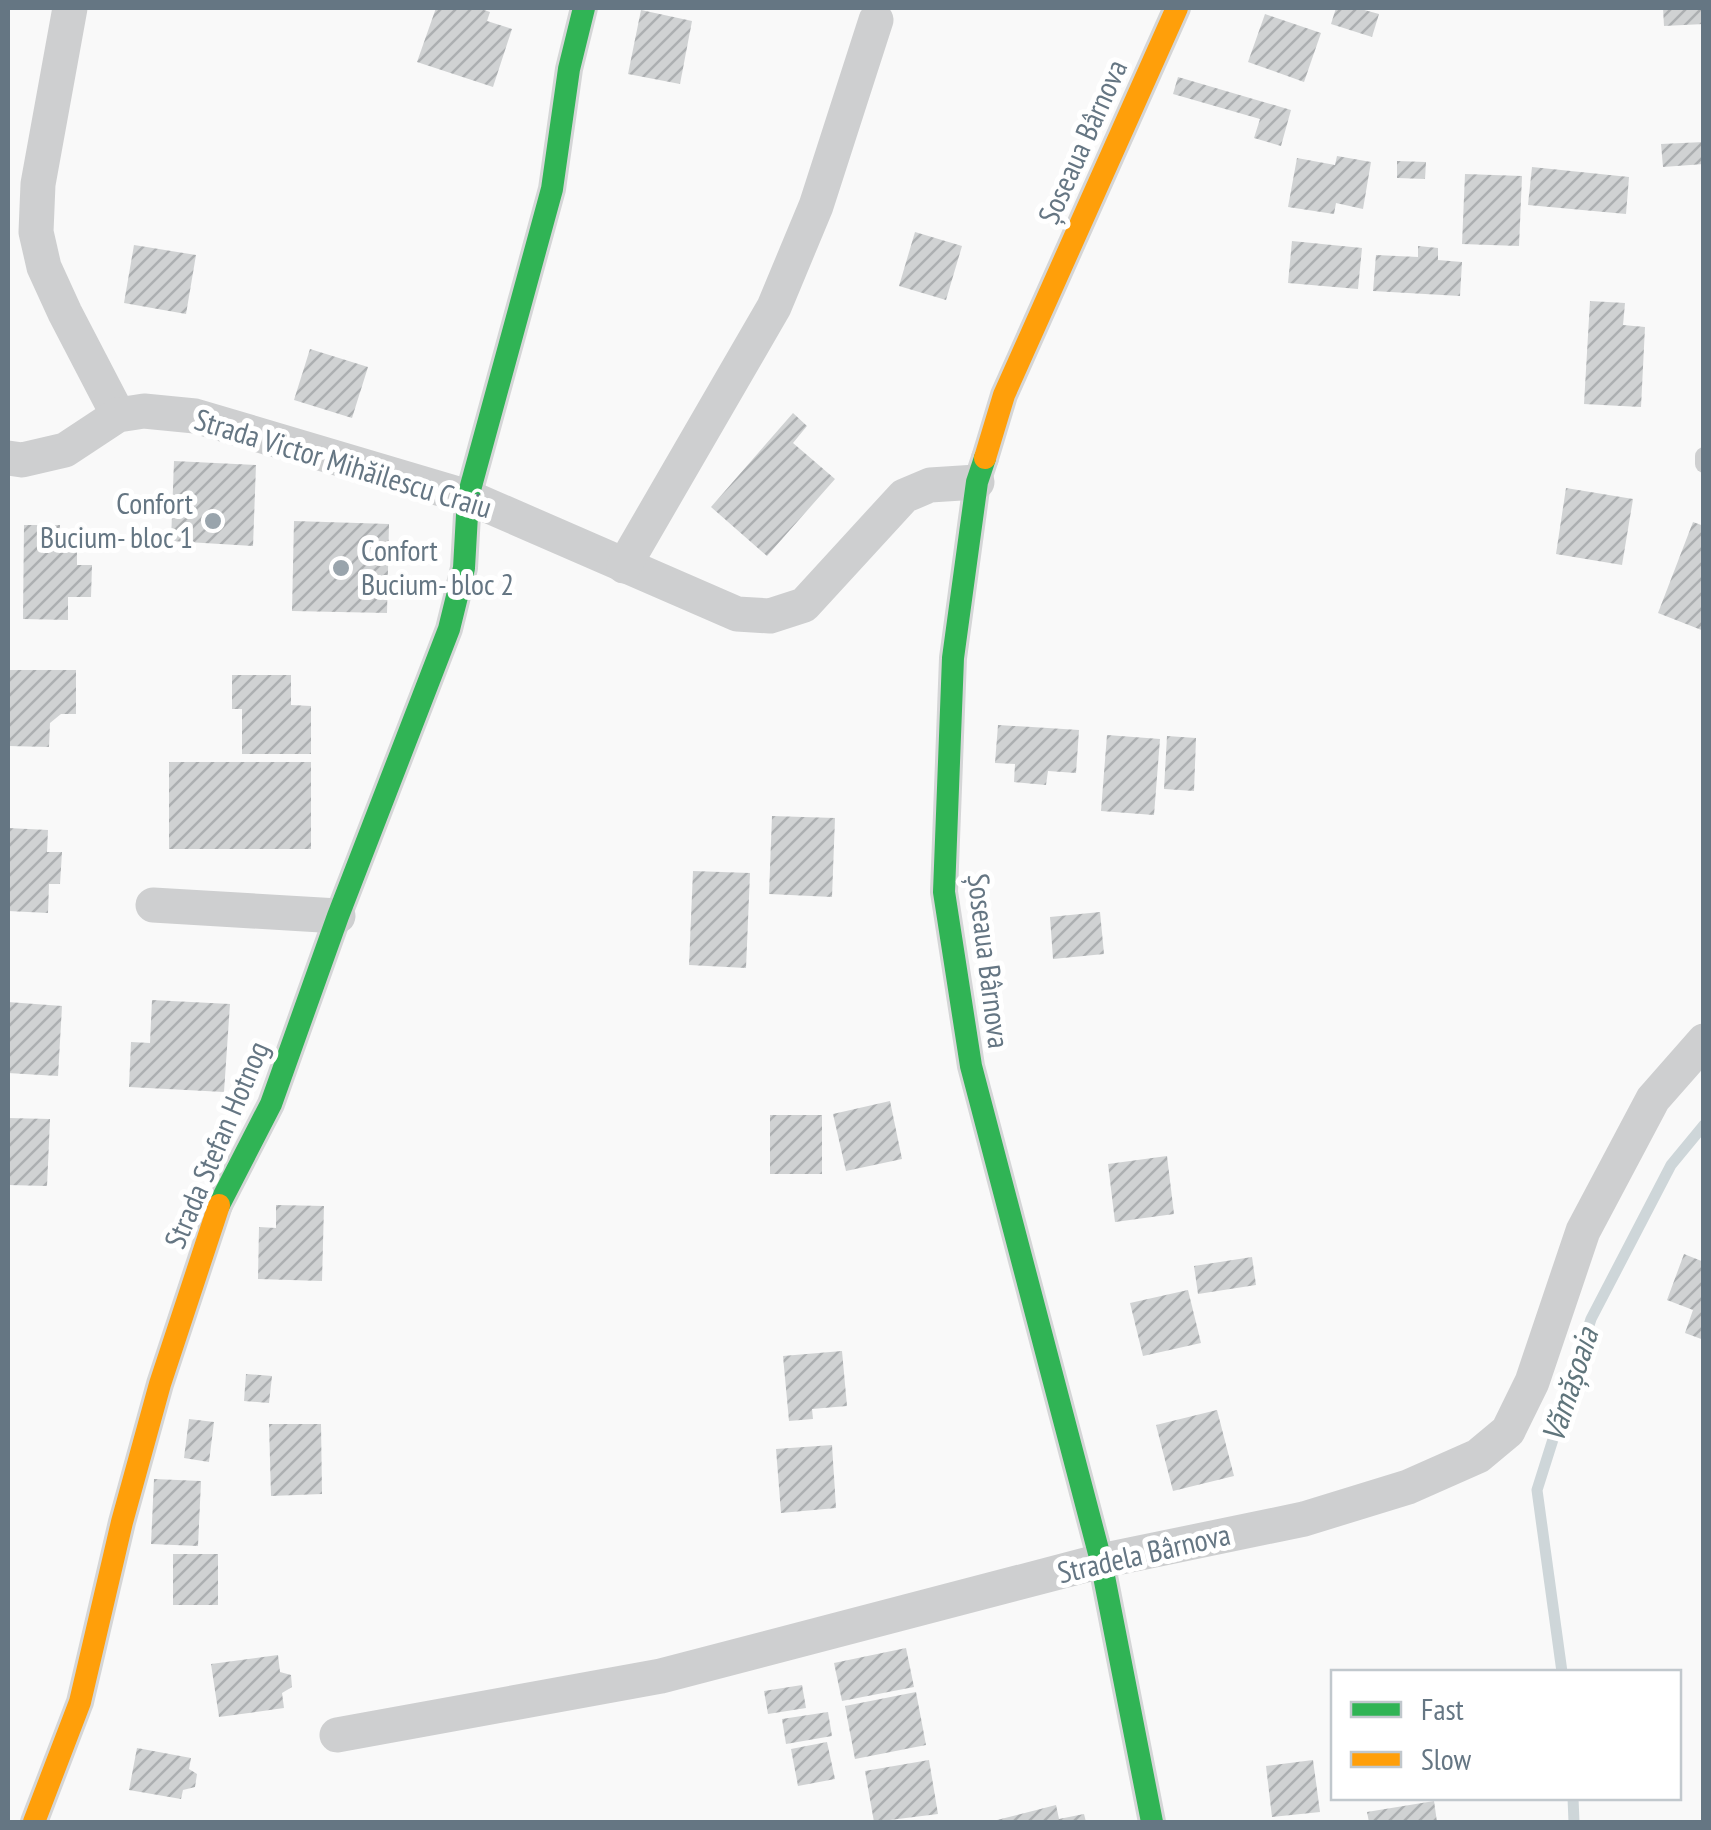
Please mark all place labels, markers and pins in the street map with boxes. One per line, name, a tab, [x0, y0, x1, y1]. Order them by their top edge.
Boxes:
place label: Confort Bucium- bloc 1	[40, 483, 194, 556]
marker: Confort Bucium- bloc 1	[202, 510, 224, 532]
place label: Confort Bucium- bloc 2	[361, 530, 514, 603]
marker: Confort Bucium- bloc 2	[330, 557, 352, 579]

